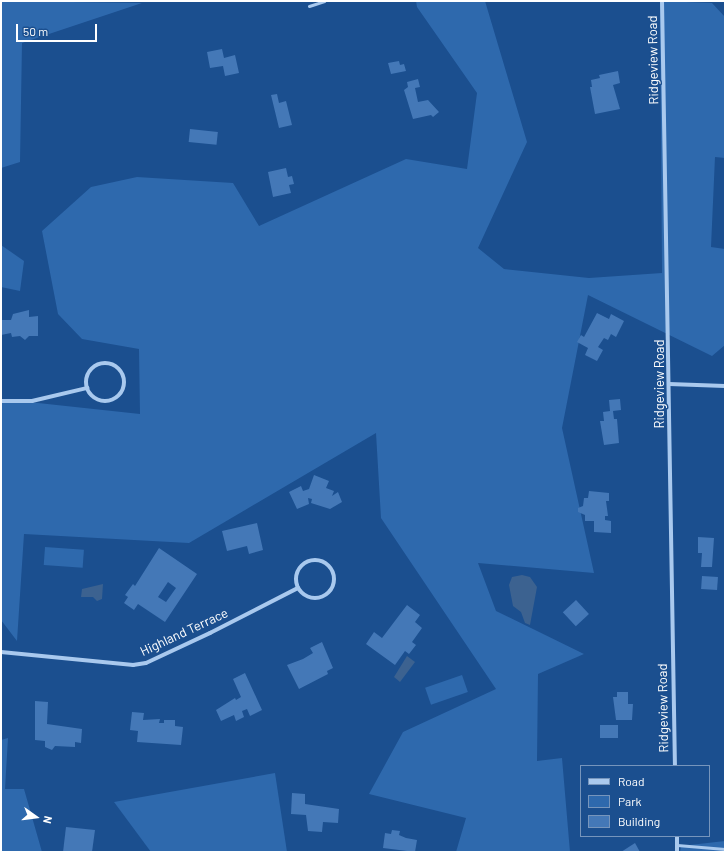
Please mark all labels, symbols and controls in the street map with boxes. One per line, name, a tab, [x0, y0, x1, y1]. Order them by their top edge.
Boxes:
street label: Ridgeview Road	[644, 15, 662, 105]
scale bar	[18, 16, 99, 42]
text: 50 m	[23, 24, 48, 38]
street label: Ridgeview Road	[651, 339, 667, 429]
street label: Highland Terrace	[138, 605, 230, 659]
street label: Ridgeview Road	[654, 663, 672, 753]
legend	[580, 765, 710, 837]
text: Road	[618, 774, 645, 788]
text: Park	[618, 794, 642, 808]
north arrow	[16, 797, 56, 837]
text: Building	[618, 814, 660, 828]
text: N	[41, 815, 55, 825]

